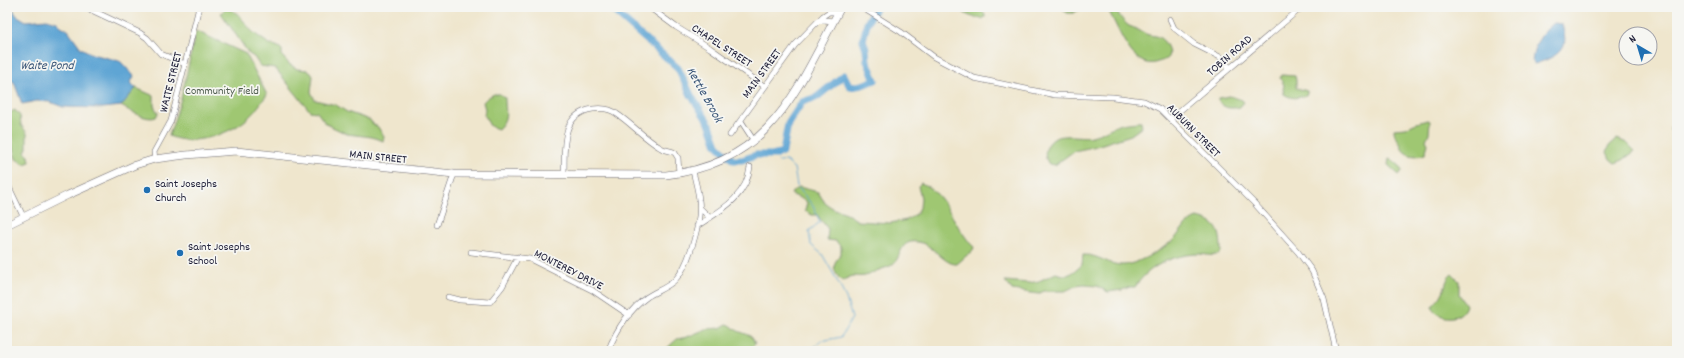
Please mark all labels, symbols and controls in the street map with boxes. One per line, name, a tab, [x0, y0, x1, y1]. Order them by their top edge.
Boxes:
street label: CHAPEL STREET	[688, 20, 755, 72]
north arrow	[1618, 26, 1658, 66]
text: N	[1626, 31, 1641, 48]
street label: TOBIN ROAD	[1204, 32, 1256, 81]
street label: MAIN STREET	[738, 45, 786, 102]
street label: WAITE STREET	[156, 50, 187, 114]
water label: Waite Pond	[20, 57, 76, 76]
water label: Kettle Brook	[681, 64, 728, 128]
park label: Community Field	[185, 83, 259, 100]
street label: AUBURN STREET	[1162, 100, 1224, 162]
street label: MAIN STREET	[348, 146, 408, 169]
place label: Saint Josephs Church	[155, 176, 217, 207]
marker: Saint Josephs Church	[142, 185, 152, 195]
place label: Saint Josephs School	[188, 239, 250, 270]
street label: MONTEREY DRIVE	[531, 246, 606, 295]
marker: Saint Josephs School	[175, 248, 185, 258]

